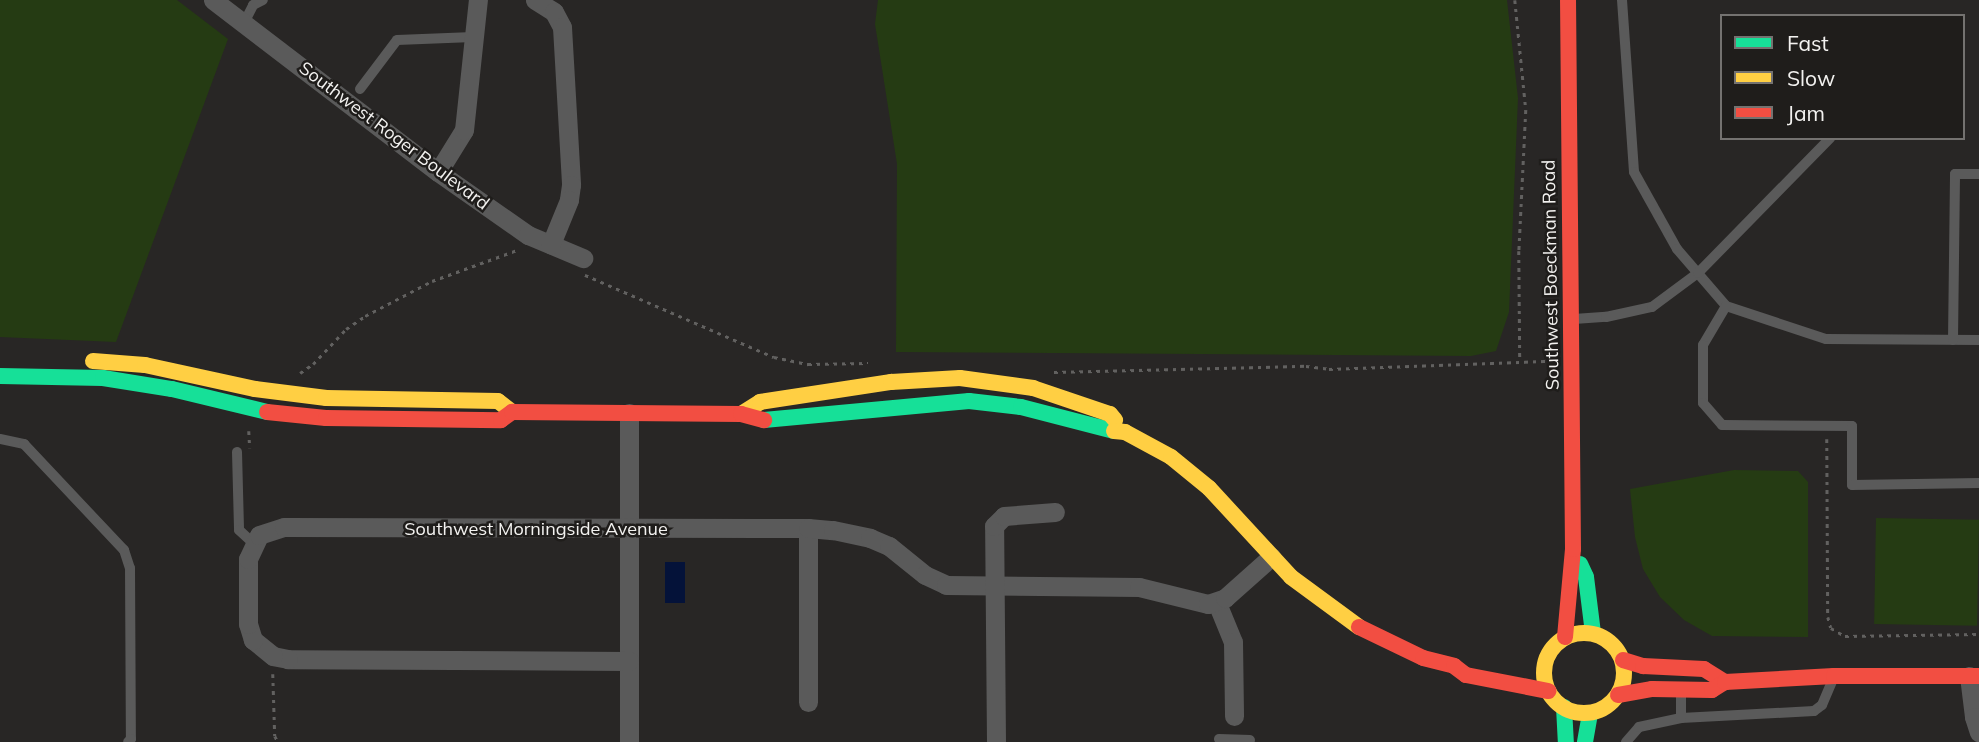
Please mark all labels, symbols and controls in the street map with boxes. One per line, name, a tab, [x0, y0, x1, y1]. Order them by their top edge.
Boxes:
legend	[1720, 14, 1965, 140]
text: Fast	[1787, 30, 1829, 56]
street label: Southwest Roger Boulevard	[295, 57, 493, 215]
text: Slow	[1787, 65, 1835, 91]
text: Jam	[1787, 100, 1825, 126]
street label: Southwest Boeckman Road	[1538, 160, 1564, 390]
street label: Southwest Morningside Avenue	[404, 518, 668, 540]

